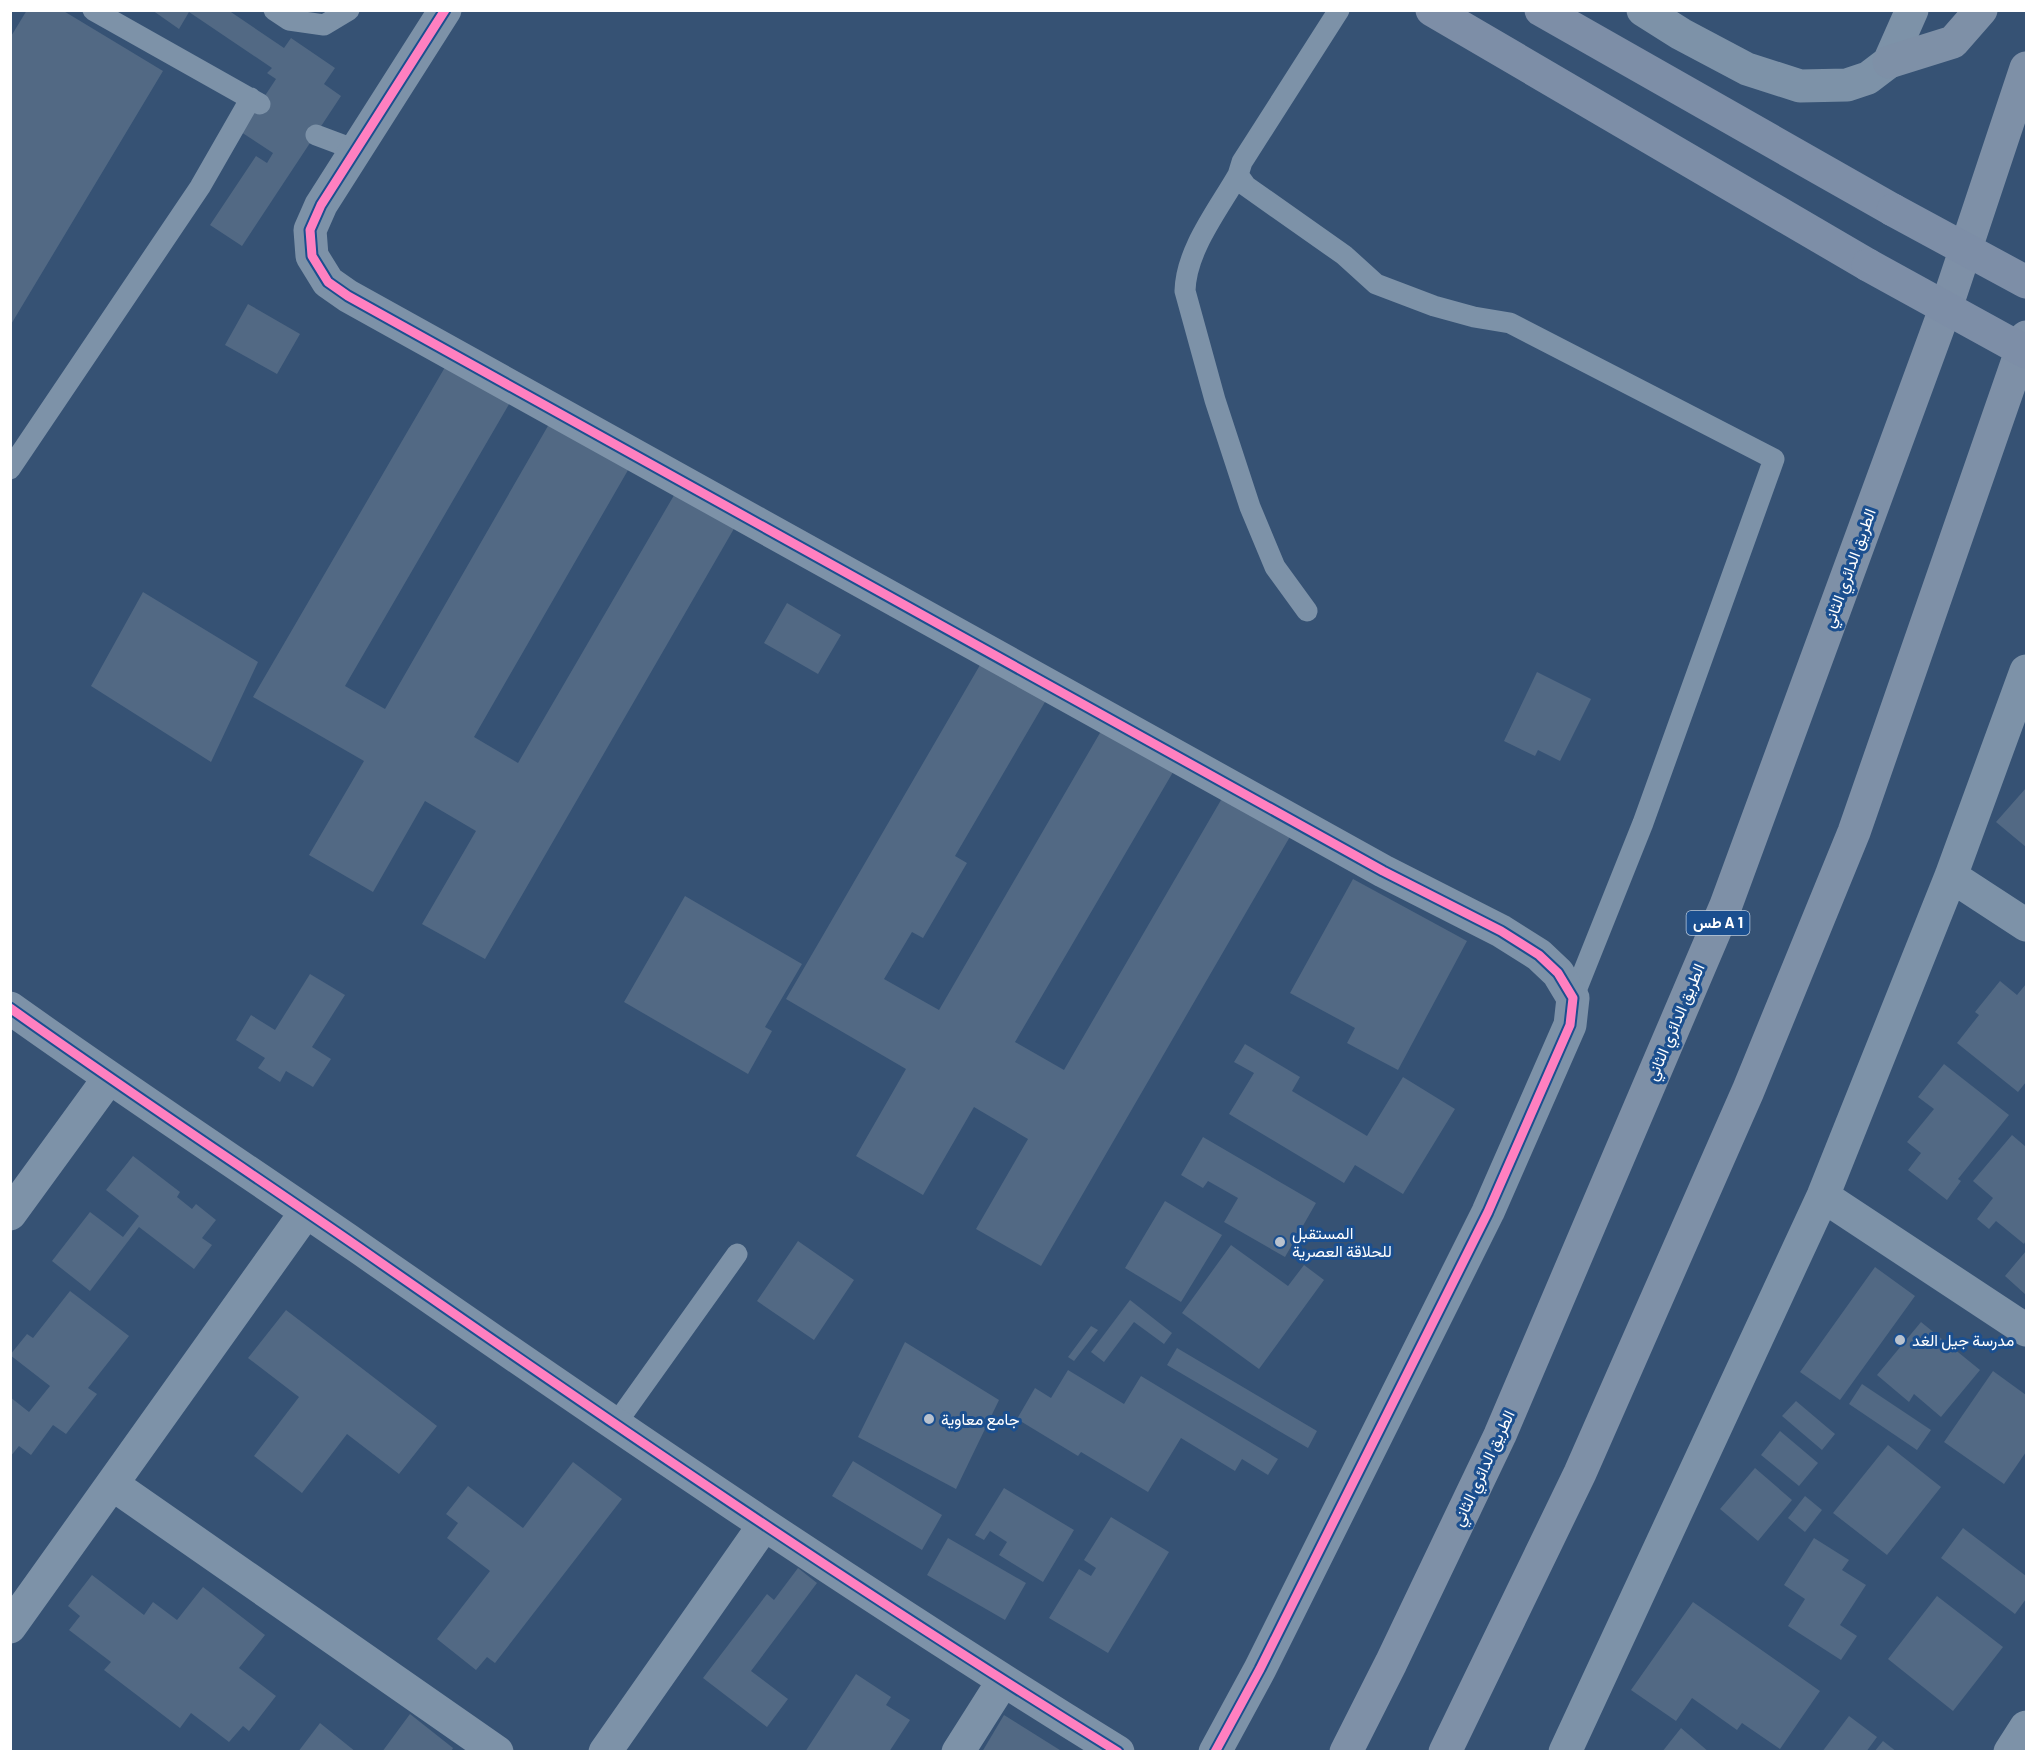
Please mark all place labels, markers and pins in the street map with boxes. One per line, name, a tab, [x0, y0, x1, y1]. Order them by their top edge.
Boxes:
place label: المستقبل للحلاقة العصرية	[1292, 1223, 1392, 1262]
marker: المستقبل للحلاقة العصرية	[1273, 1235, 1287, 1249]
place label: مدرسة جيل الغد	[1912, 1330, 2014, 1351]
marker: مدرسة جيل الغد	[1893, 1333, 1907, 1347]
place label: جامع معاوية	[941, 1409, 1020, 1431]
marker: جامع معاوية	[922, 1412, 936, 1426]

